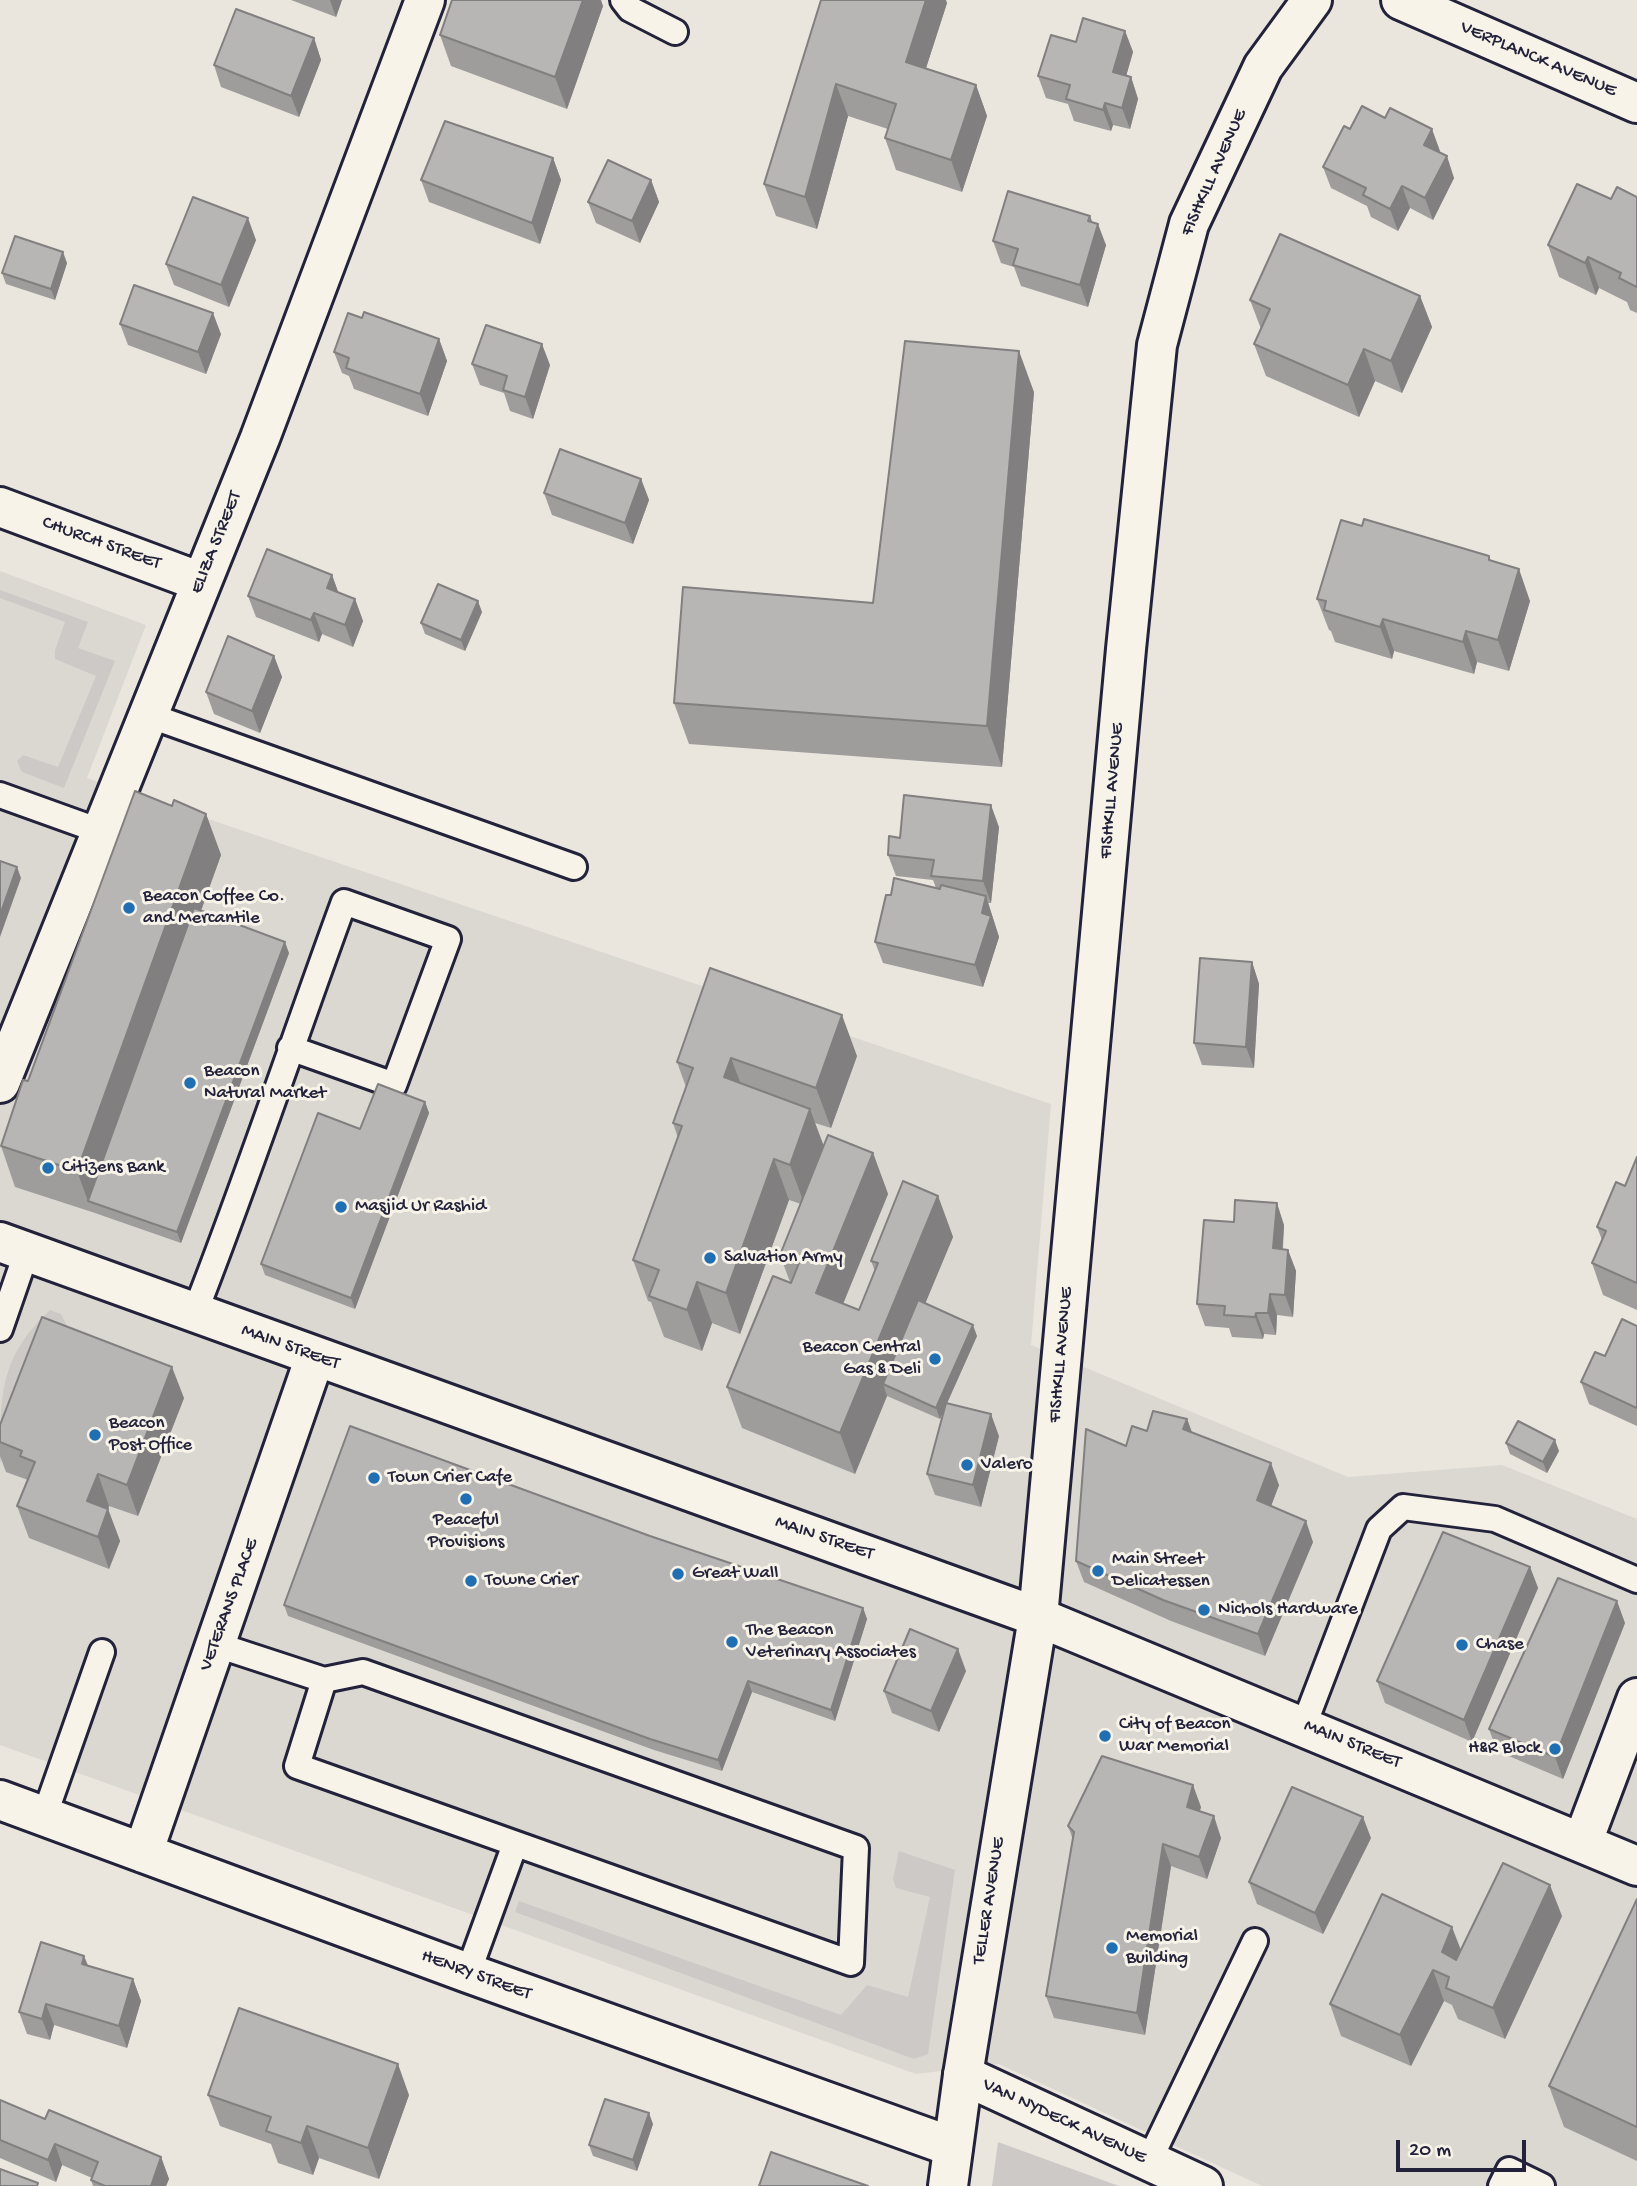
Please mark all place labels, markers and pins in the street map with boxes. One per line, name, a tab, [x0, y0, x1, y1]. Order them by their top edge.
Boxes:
place label: Beacon Coffee Co. and Mercantile	[143, 886, 285, 930]
marker: Beacon Coffee Co. and Mercantile	[121, 900, 137, 916]
place label: Beacon Natural Market	[204, 1061, 326, 1105]
marker: Beacon Natural Market	[182, 1075, 198, 1091]
place label: Citizens Bank	[62, 1157, 165, 1179]
marker: Citizens Bank	[40, 1160, 56, 1176]
place label: Masjid Ur Rashid	[355, 1196, 486, 1218]
marker: Masjid Ur Rashid	[333, 1199, 349, 1215]
place label: Salvation Army	[724, 1247, 843, 1269]
marker: Salvation Army	[702, 1250, 718, 1266]
place label: Beacon Central Gas & Deli	[803, 1337, 921, 1381]
marker: Beacon Central Gas & Deli	[927, 1351, 943, 1367]
place label: Beacon Post Office	[109, 1413, 192, 1457]
marker: Beacon Post Office	[87, 1427, 103, 1443]
place label: Valero	[981, 1454, 1033, 1476]
marker: Valero	[959, 1457, 975, 1473]
place label: Town Crier Cafe	[388, 1467, 512, 1489]
marker: Town Crier Cafe	[366, 1470, 382, 1486]
marker: Peaceful Provisions	[458, 1491, 474, 1507]
place label: Peaceful Provisions	[428, 1510, 504, 1554]
place label: Main Street Delicatessen	[1112, 1549, 1210, 1593]
place label: Great Wall	[692, 1563, 778, 1585]
marker: Main Street Delicatessen	[1090, 1563, 1106, 1579]
marker: Great Wall	[670, 1566, 686, 1582]
place label: Towne Crier	[485, 1570, 578, 1592]
marker: Towne Crier	[463, 1573, 479, 1589]
place label: Nichols Hardware	[1218, 1599, 1358, 1621]
marker: Nichols Hardware	[1196, 1602, 1212, 1618]
place label: The Beacon Veterinary Associates	[746, 1620, 916, 1664]
marker: The Beacon Veterinary Associates	[724, 1634, 740, 1650]
place label: Chase	[1476, 1634, 1524, 1656]
marker: Chase	[1454, 1637, 1470, 1653]
place label: City of Beacon War Memorial	[1119, 1714, 1231, 1758]
marker: City of Beacon War Memorial	[1097, 1728, 1113, 1744]
place label: H&R Block	[1468, 1738, 1541, 1760]
marker: H&R Block	[1547, 1741, 1563, 1757]
place label: Memorial Building	[1126, 1926, 1198, 1970]
marker: Memorial Building	[1104, 1940, 1120, 1956]

